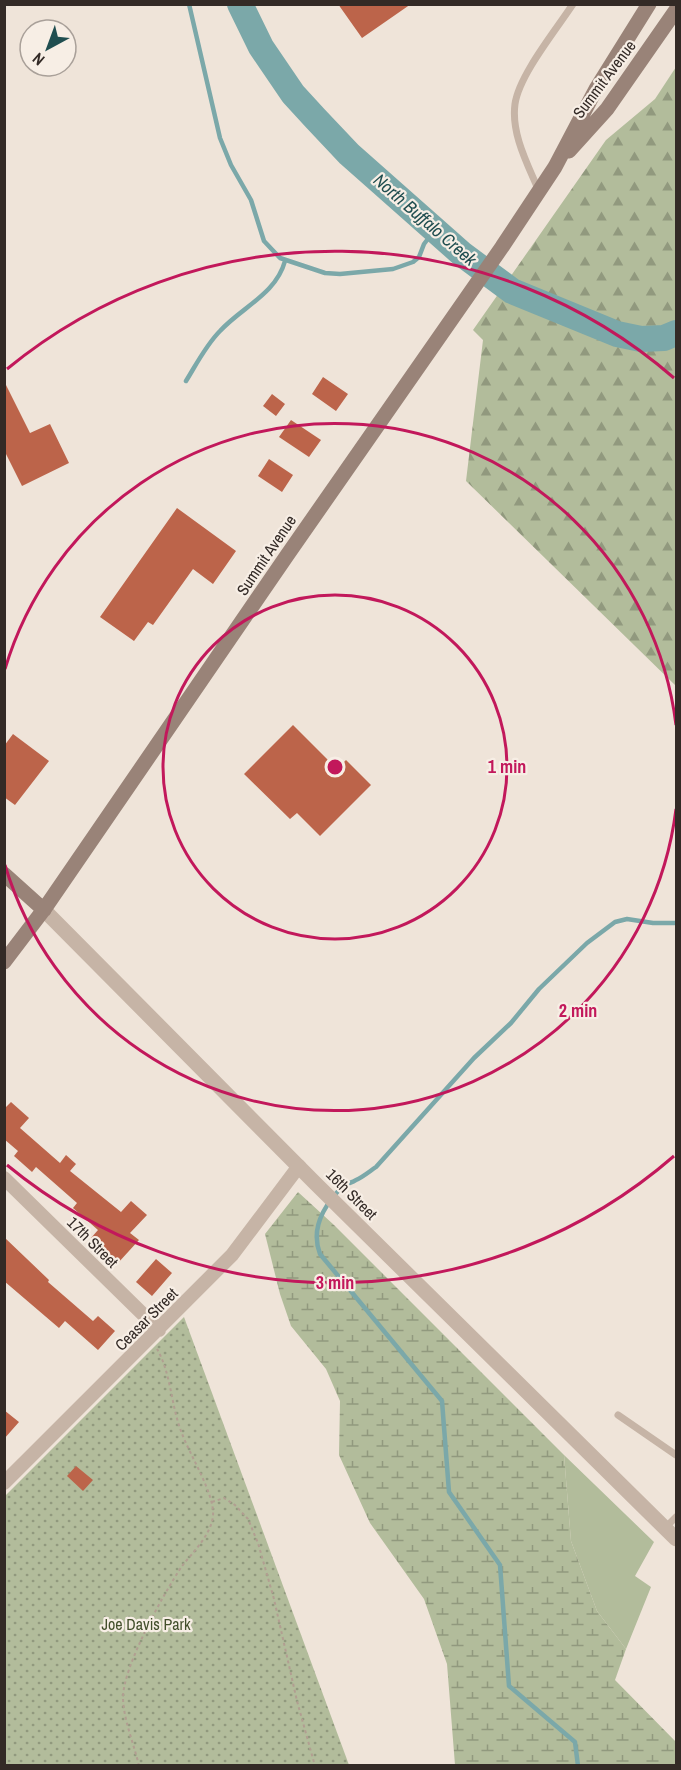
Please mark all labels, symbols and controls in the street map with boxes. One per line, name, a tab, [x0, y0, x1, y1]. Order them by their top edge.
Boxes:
north arrow	[18, 18, 78, 78]
street label: Summit Avenue	[567, 35, 641, 123]
text: N	[27, 48, 49, 71]
water label: North Buffalo Creek	[368, 168, 483, 272]
street label: Summit Avenue	[231, 511, 301, 599]
text: 1 min	[488, 754, 526, 779]
centre of rings	[325, 757, 345, 777]
text: 2 min	[559, 998, 597, 1023]
street label: 16th Street	[322, 1164, 383, 1225]
street label: 17th Street	[63, 1212, 124, 1273]
text: 3 min	[316, 1270, 354, 1295]
street label: Ceasar Street	[110, 1282, 183, 1355]
park label: Joe Davis Park	[102, 1613, 191, 1635]

